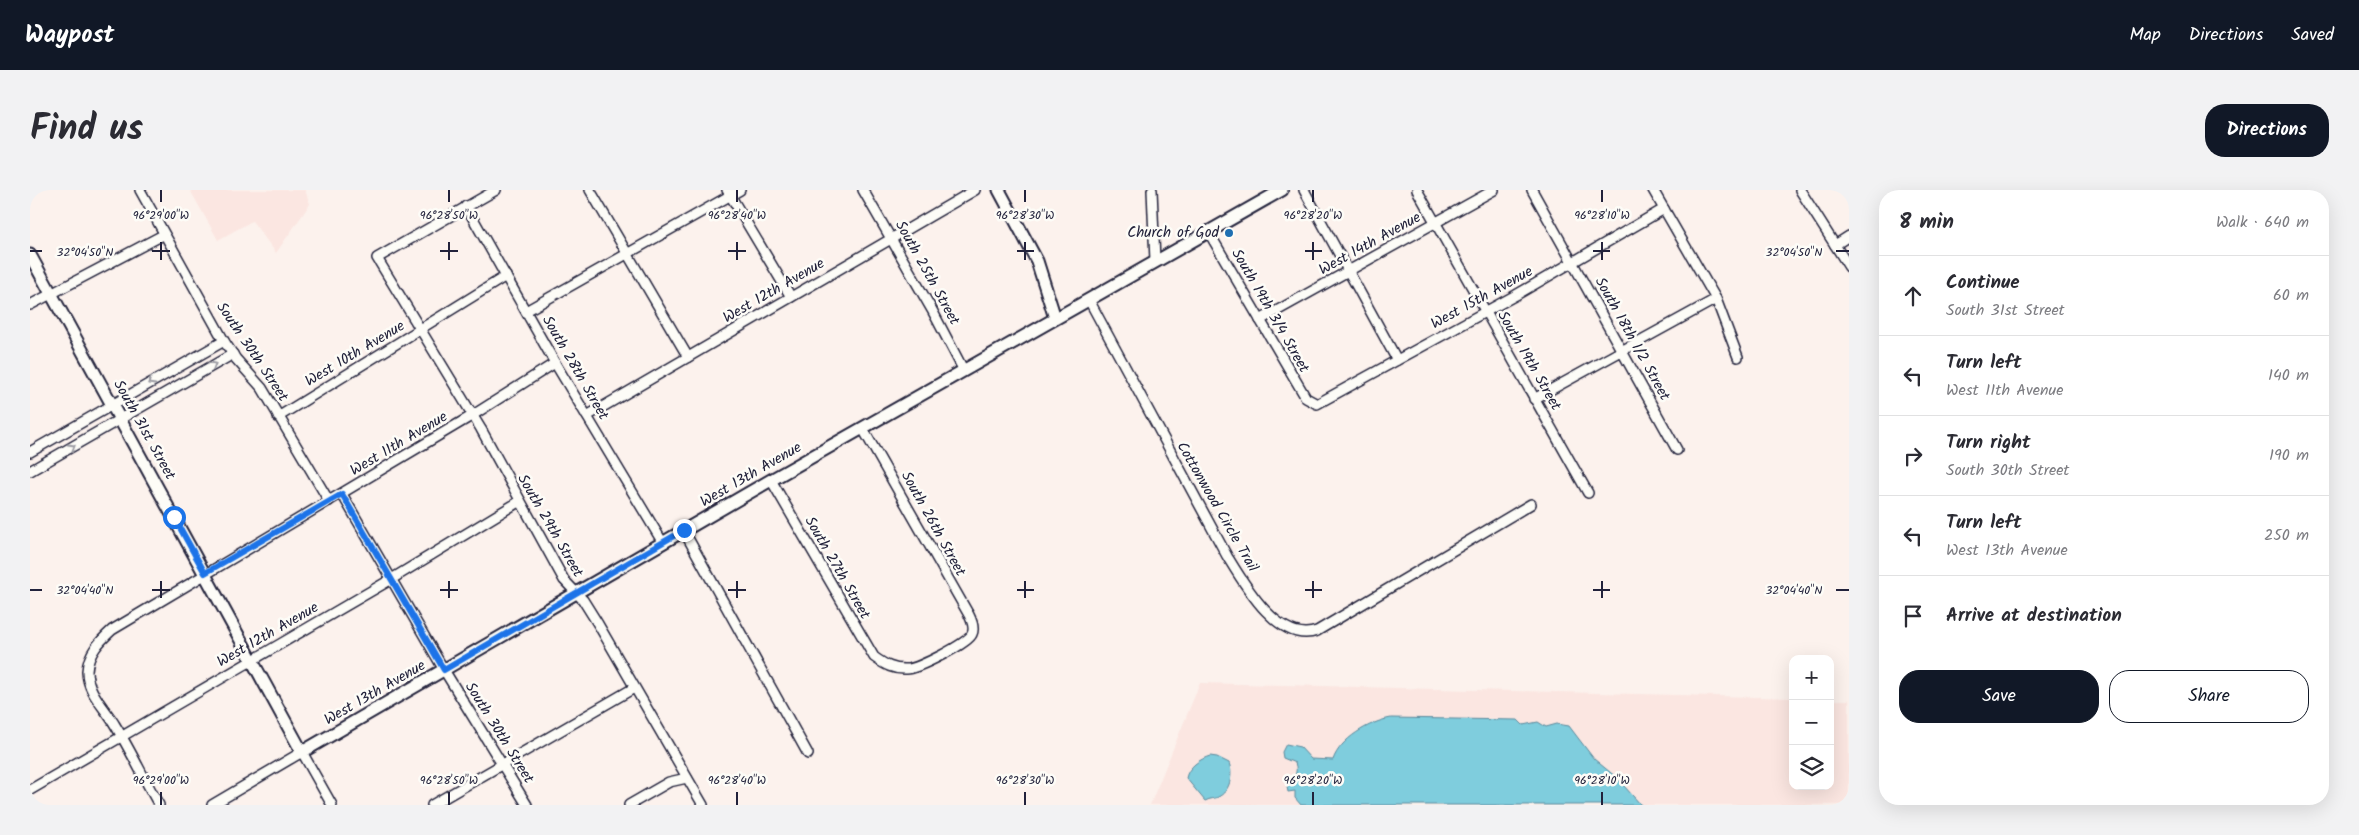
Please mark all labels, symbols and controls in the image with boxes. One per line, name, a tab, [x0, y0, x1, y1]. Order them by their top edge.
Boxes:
text: Waypost	[25, 16, 114, 55]
text: Map	[2129, 21, 2161, 50]
text: Directions	[2189, 21, 2263, 50]
text: Saved	[2291, 21, 2334, 50]
text: Find us	[30, 102, 143, 158]
button: Directions	[2205, 104, 2329, 157]
text: 96°29'00"W	[133, 206, 189, 225]
text: 96°28'50"W	[420, 206, 478, 225]
text: 96°28'40"W	[708, 206, 766, 225]
text: 96°28'30"W	[996, 206, 1054, 225]
text: 96°28'20"W	[1284, 206, 1342, 225]
street label: West 14th Avenue	[1314, 206, 1426, 282]
text: 96°28'10"W	[1574, 206, 1630, 225]
text: 8 min	[1899, 206, 1954, 239]
text: Walk · 640 m	[2216, 210, 2309, 235]
street label: South 25th Street	[888, 216, 966, 330]
place label: Church of God	[1127, 221, 1220, 245]
marker: Church of God	[1223, 227, 1235, 239]
text: 32°04'50"N	[57, 243, 113, 262]
text: 32°04'50"N	[1766, 243, 1822, 262]
street label: South 19th 3/4 Street	[1225, 244, 1315, 378]
street label: West 12th Avenue	[719, 252, 830, 330]
street label: West 15th Avenue	[1427, 260, 1538, 336]
text: Continue	[1946, 268, 2019, 298]
street label: South 18th 1/2 Street	[1588, 273, 1676, 405]
icon: ahead	[1899, 282, 1927, 310]
text: 60 m	[2273, 283, 2309, 308]
street label: South 30th Street	[210, 297, 294, 407]
text: South 31st Street	[1946, 298, 2065, 323]
street label: South 19th Street	[1491, 307, 1567, 416]
street label: South 28th Street	[535, 311, 615, 425]
street label: West 10th Avenue	[300, 315, 410, 393]
text: Turn left	[1946, 348, 2021, 378]
one-way arrow	[207, 362, 216, 372]
icon: left	[1899, 362, 1927, 390]
text: 140 m	[2268, 363, 2309, 388]
street label: South 31st Street	[107, 375, 182, 485]
one-way arrow	[148, 376, 157, 386]
text: West 11th Avenue	[1946, 378, 2063, 403]
street label: West 11th Avenue	[346, 405, 453, 483]
text: Turn right	[1946, 428, 2031, 458]
street label: West 13th Avenue	[696, 436, 807, 514]
street label: Cottonwood Circle Trail	[1170, 437, 1264, 577]
icon: right	[1899, 442, 1927, 470]
one-way arrow	[67, 443, 76, 453]
text: 190 m	[2269, 443, 2309, 468]
text: South 30th Street	[1946, 458, 2070, 483]
street label: South 26th Street	[894, 467, 972, 581]
street label: South 29th Street	[511, 470, 589, 582]
route start	[163, 506, 186, 529]
text: Turn left	[1946, 508, 2021, 538]
street label: South 27th Street	[798, 512, 876, 624]
route end	[673, 519, 696, 542]
icon: left	[1899, 522, 1927, 550]
text: 250 m	[2264, 523, 2309, 548]
text: West 13th Avenue	[1946, 538, 2068, 563]
text: 32°04'40"N	[57, 581, 113, 600]
text: 32°04'40"N	[1766, 581, 1822, 600]
street label: West 12th Avenue	[213, 596, 324, 674]
text: Arrive at destination	[1946, 601, 2122, 631]
icon: arrive	[1899, 602, 1927, 630]
street label: West 13th Avenue	[320, 654, 431, 732]
map controls	[1789, 655, 1834, 790]
button: +	[1789, 655, 1834, 700]
button: Save	[1899, 670, 2099, 723]
button: Share	[2109, 670, 2309, 723]
street label: South 30th Street	[458, 678, 540, 789]
button: −	[1789, 700, 1834, 745]
button: layers	[1789, 745, 1834, 790]
text: 96°29'00"W	[133, 771, 189, 790]
text: 96°28'50"W	[420, 771, 478, 790]
text: 96°28'40"W	[708, 771, 766, 790]
text: 96°28'30"W	[996, 771, 1054, 790]
text: 96°28'20"W	[1284, 771, 1342, 790]
text: 96°28'10"W	[1574, 771, 1630, 790]

